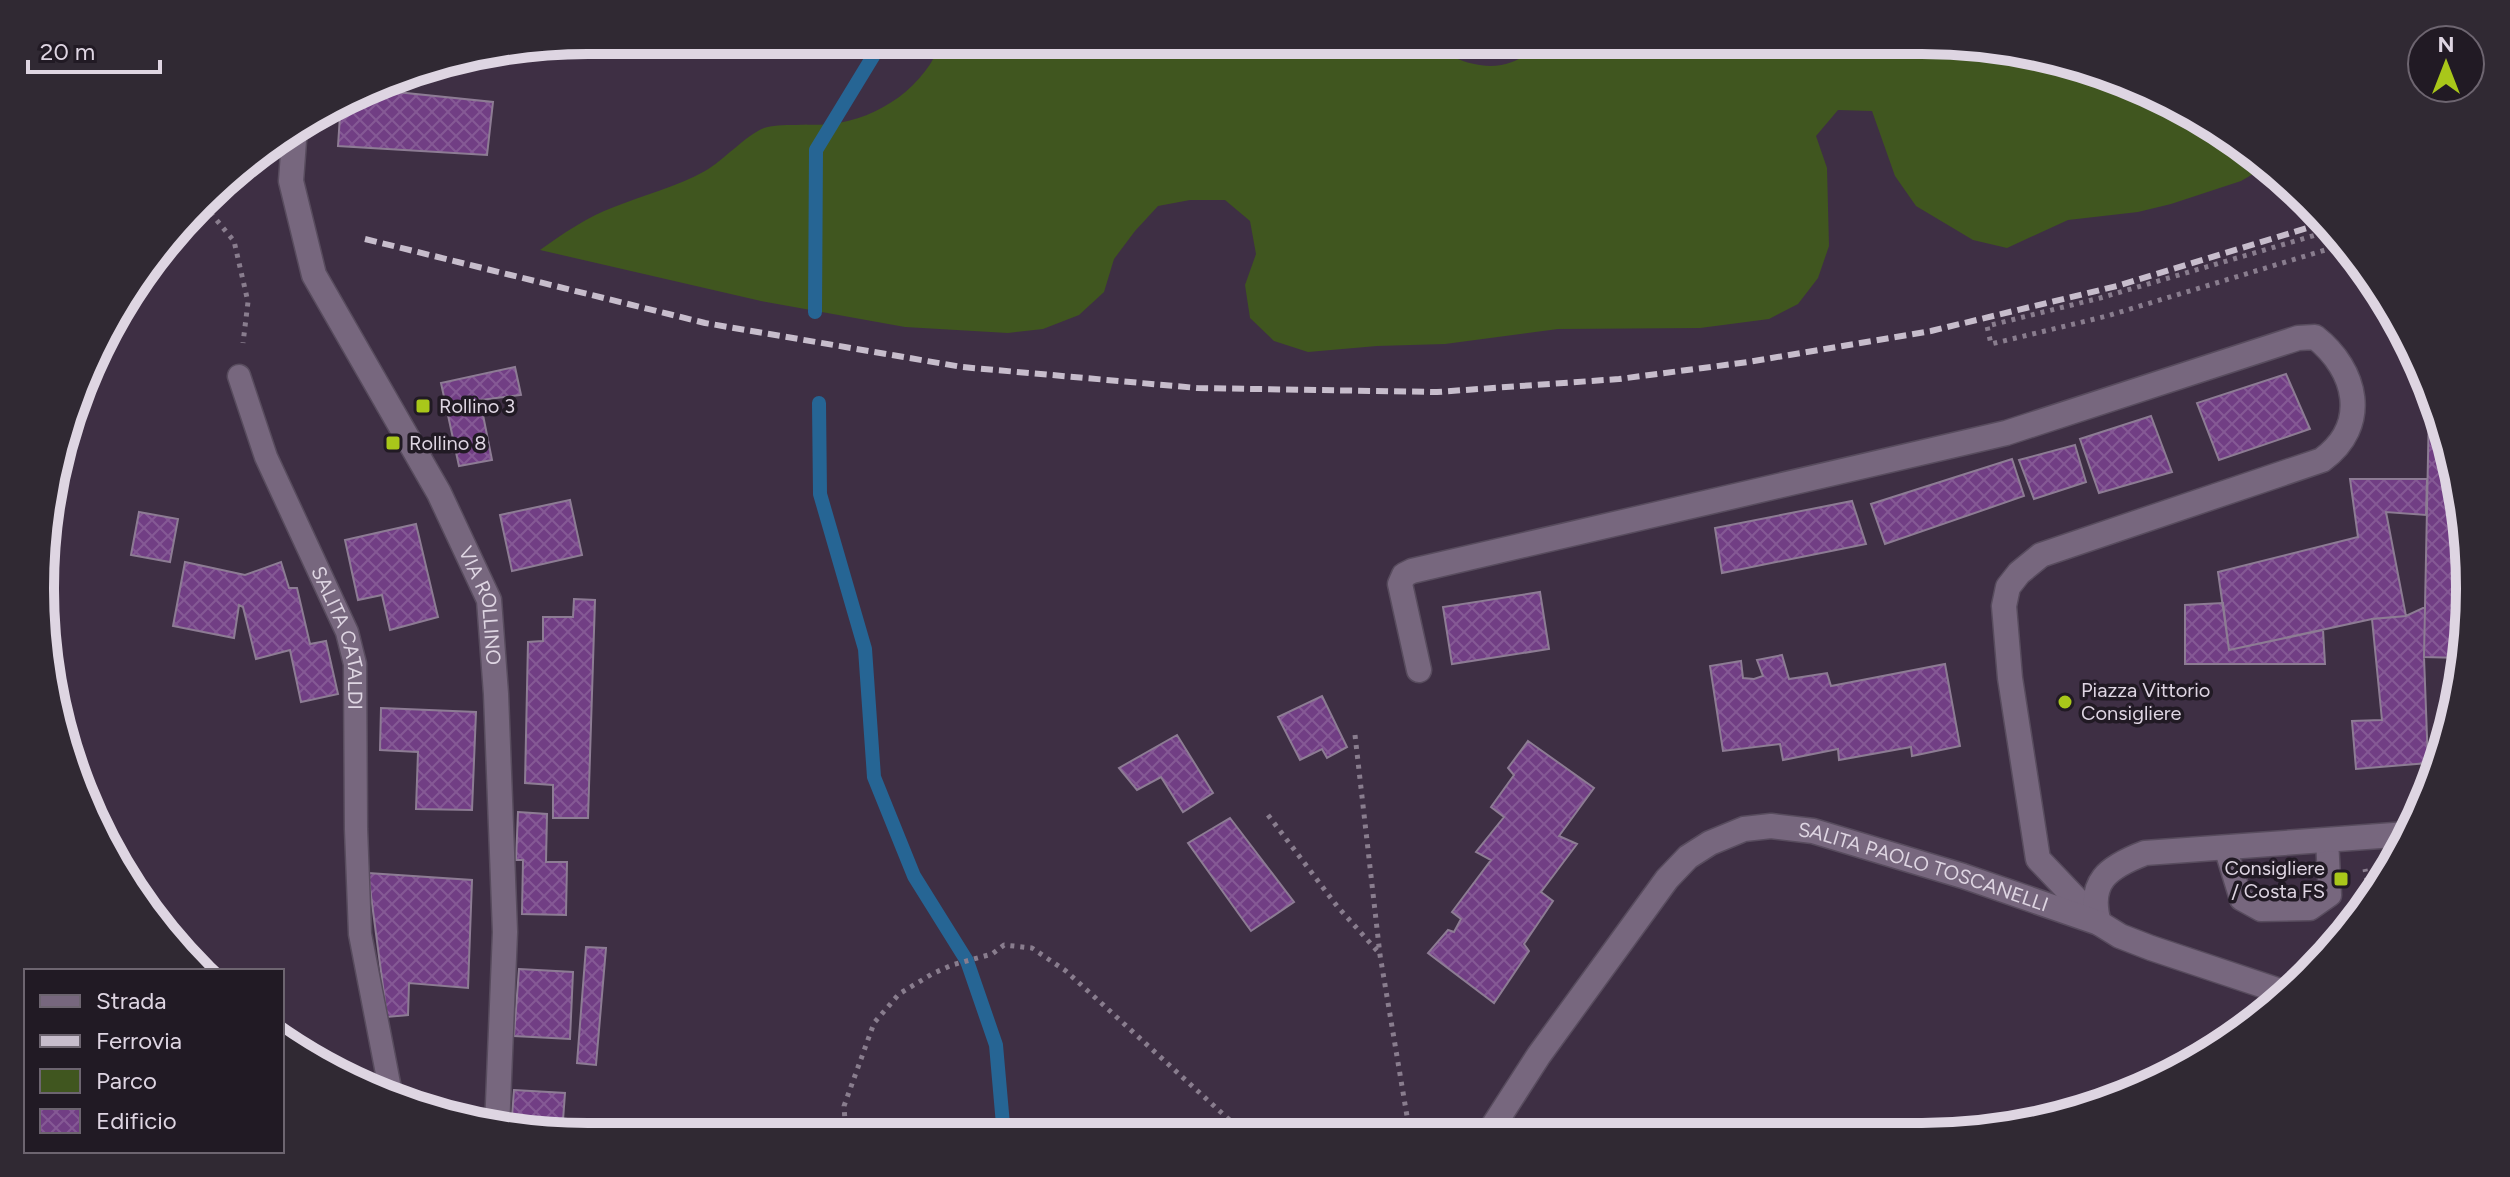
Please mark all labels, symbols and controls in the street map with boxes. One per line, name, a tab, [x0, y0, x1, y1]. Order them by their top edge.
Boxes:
scale bar	[28, 24, 160, 74]
north arrow	[2406, 24, 2486, 104]
text: N	[2437, 31, 2455, 58]
text: 20 m	[40, 37, 95, 66]
place label: Rollino 3	[439, 394, 515, 418]
marker: Rollino 3	[414, 397, 432, 415]
place label: Rollino 8	[409, 431, 487, 455]
marker: Rollino 8	[384, 434, 402, 452]
street label: VIA ROLLINO	[454, 542, 506, 666]
street label: SALITA CATALDI	[306, 562, 368, 710]
place label: Piazza Vittorio Consigliere	[2081, 678, 2210, 725]
marker: Piazza Vittorio Consigliere	[2056, 693, 2074, 711]
street label: SALITA PAOLO TOSCANELLI	[1797, 817, 2052, 917]
place label: Consigliere / Costa FS	[2224, 856, 2325, 903]
marker: Consigliere / Costa FS	[2332, 870, 2350, 888]
legend	[24, 969, 284, 1153]
text: Strada	[96, 986, 166, 1015]
text: Ferrovia	[96, 1026, 182, 1055]
text: Parco	[96, 1066, 157, 1095]
text: Edificio	[96, 1106, 177, 1135]

